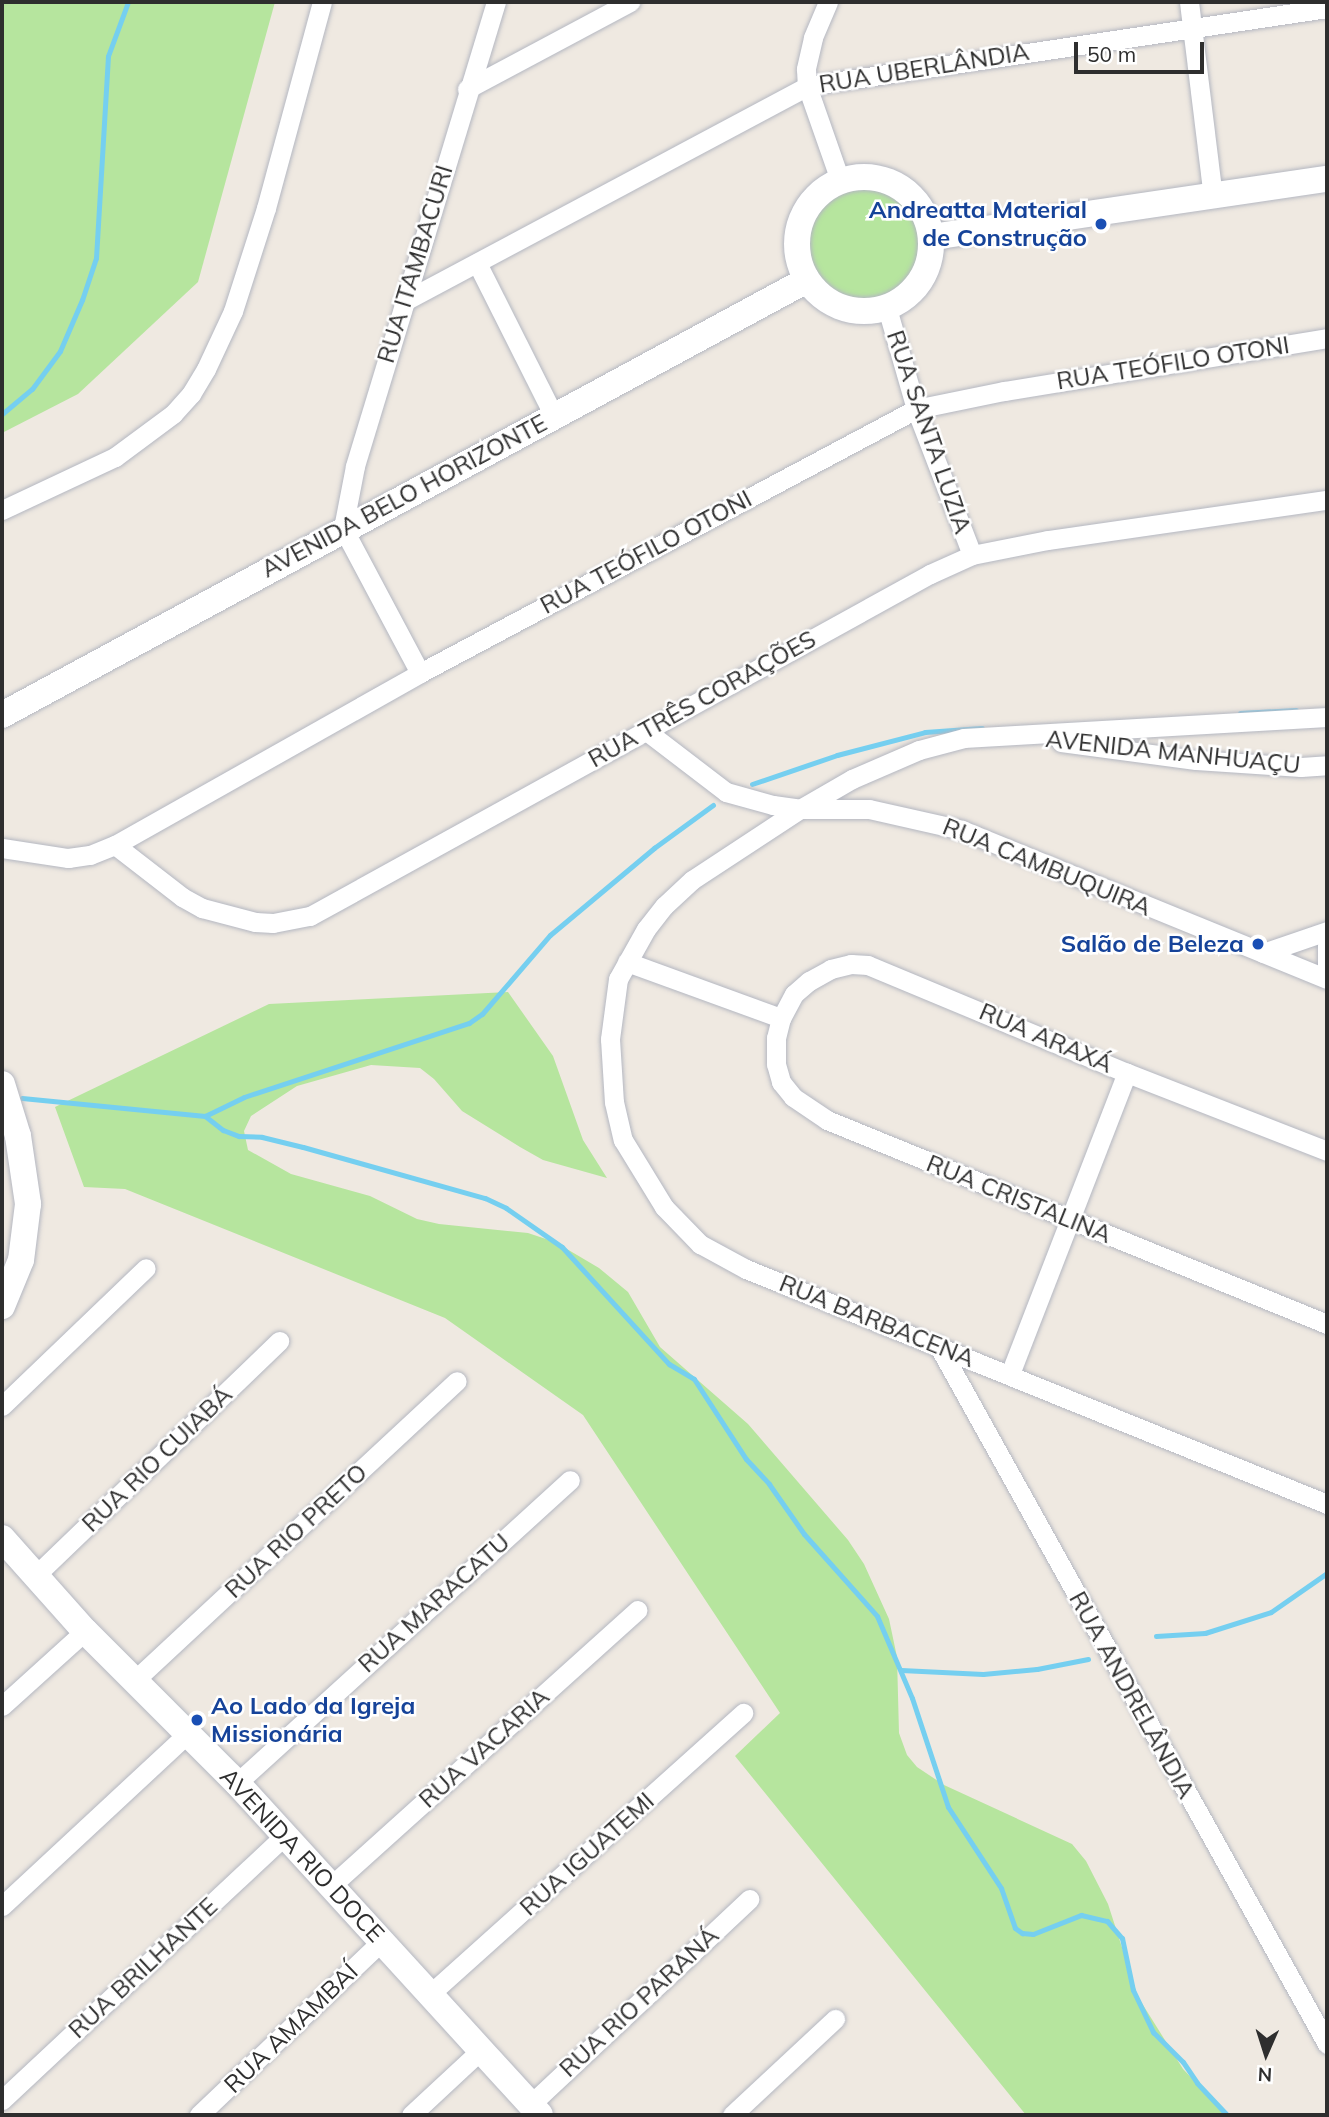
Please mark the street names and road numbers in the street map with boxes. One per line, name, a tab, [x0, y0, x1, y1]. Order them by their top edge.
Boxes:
street label: RUA UBERLÂNDIA	[817, 37, 1031, 99]
street label: RUA ITAMBACURI	[371, 162, 459, 366]
street label: RUA SANTA LUZIA	[881, 327, 977, 537]
street label: RUA TEÓFILO OTONI	[1055, 330, 1291, 396]
street label: AVENIDA BELO HORIZONTE	[256, 408, 552, 584]
street label: RUA TEÓFILO OTONI	[535, 484, 757, 620]
street label: RUA TRÊS CORAÇÕES	[583, 624, 821, 774]
street label: AVENIDA MANHUAÇU	[1044, 724, 1302, 780]
street label: RUA CAMBUQUIRA	[939, 812, 1155, 922]
street label: RUA ARAXÁ	[975, 997, 1117, 1079]
street label: RUA CRISTALINA	[922, 1149, 1116, 1249]
street label: RUA BARBACENA	[775, 1269, 979, 1373]
street label: RUA RIO CUIABÁ	[76, 1380, 238, 1538]
street label: RUA RIO PRETO	[219, 1458, 373, 1604]
street label: RUA MARACATU	[352, 1528, 516, 1678]
street label: RUA ANDRELÂNDIA	[1063, 1587, 1201, 1803]
street label: RUA VACARIA	[413, 1682, 555, 1814]
street label: AVENIDA RIO DOCE	[214, 1762, 390, 1948]
street label: RUA IGUATEMI	[514, 1786, 660, 1922]
street label: RUA BRILHANTE	[63, 1892, 223, 2044]
street label: RUA RIO PARANÁ	[554, 1921, 724, 2083]
street label: RUA AMAMBAÍ	[218, 1957, 364, 2099]

